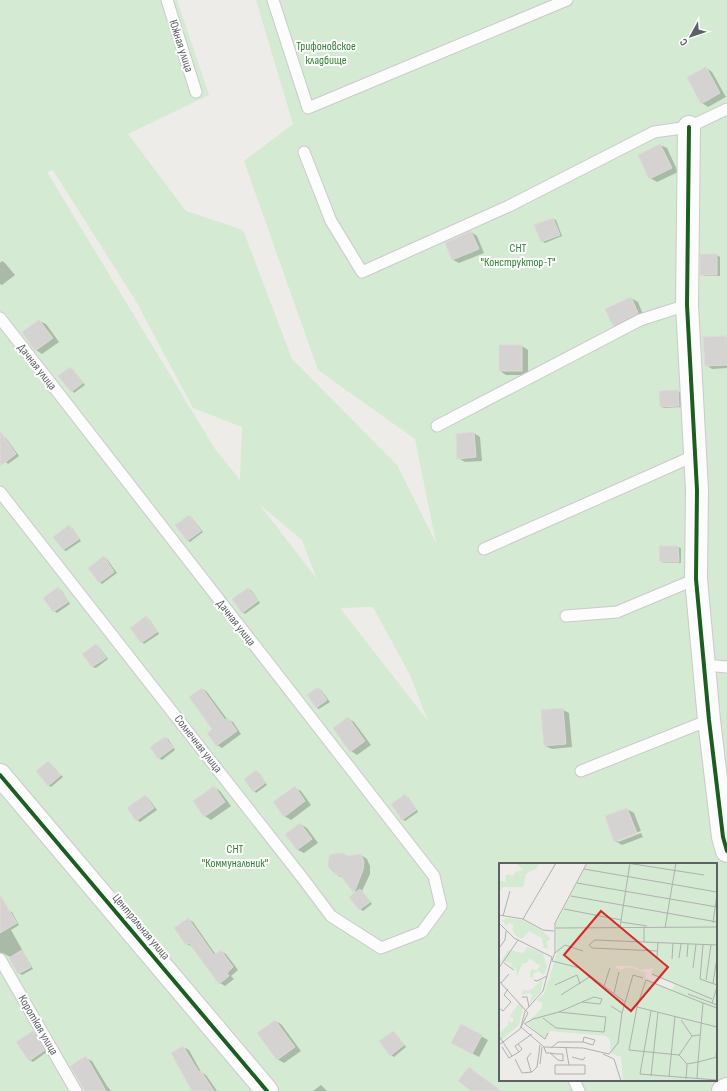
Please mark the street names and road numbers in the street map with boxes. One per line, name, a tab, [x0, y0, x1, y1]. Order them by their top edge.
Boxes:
street label: Южная улица	[166, 18, 197, 74]
street label: Дачная улица	[14, 341, 60, 394]
street label: Дачная улица	[213, 597, 259, 650]
street label: Солнечная улица	[171, 712, 225, 776]
street label: Центральная улица	[109, 891, 173, 963]
street label: Короткая улица	[15, 992, 61, 1058]

